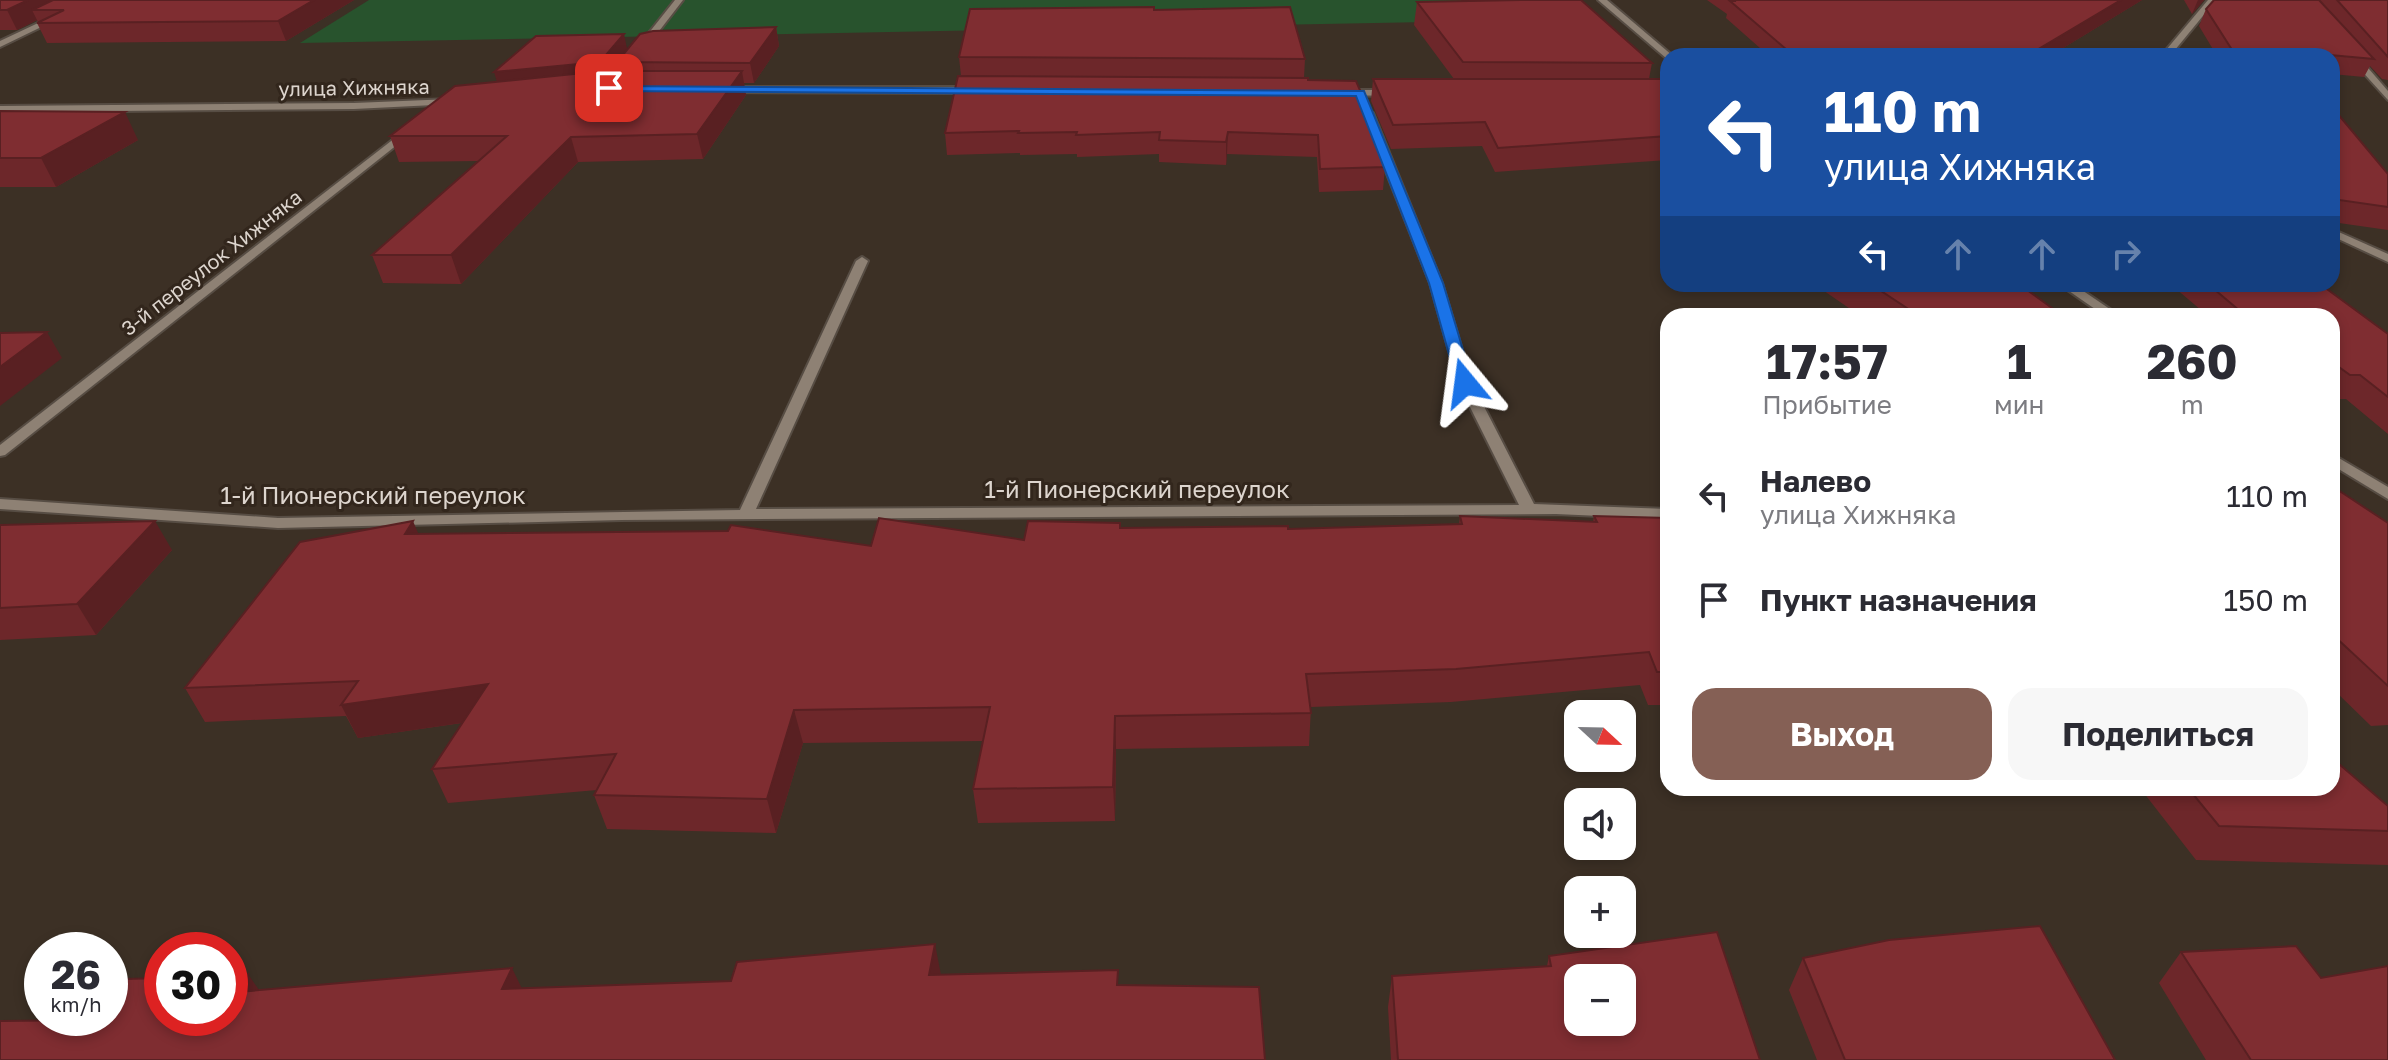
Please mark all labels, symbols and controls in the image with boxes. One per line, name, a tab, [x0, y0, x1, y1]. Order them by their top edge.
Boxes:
pin	[575, 54, 643, 122]
icon: arrive	[587, 66, 631, 110]
street label: улица Хижняка	[278, 74, 430, 100]
text: 110 m	[1824, 77, 1981, 144]
icon: left	[1692, 80, 1796, 184]
text: улица Хижняка	[1824, 145, 2096, 188]
street label: 3-й переулок Хижняка	[116, 184, 306, 340]
icon: left	[1852, 232, 1896, 276]
icon: ahead	[1936, 232, 1980, 276]
icon: ahead	[2020, 232, 2064, 276]
icon: right	[2104, 232, 2148, 276]
text: 17:57	[1766, 332, 1888, 390]
text: 1	[2007, 332, 2032, 390]
text: 260	[2147, 332, 2238, 390]
position arrow	[1423, 341, 1507, 425]
text: Прибытие	[1762, 389, 1892, 420]
text: мин	[1994, 389, 2044, 420]
text: m	[2181, 389, 2204, 420]
text: Налево	[1760, 463, 1871, 499]
street label: 1-й Пионерский переулок	[984, 474, 1290, 503]
icon: left	[1692, 474, 1736, 518]
text: 110 m	[2226, 478, 2308, 514]
street label: 1-й Пионерский переулок	[220, 480, 526, 509]
text: улица Хижняка	[1760, 499, 1957, 530]
icon: arrive	[1692, 578, 1736, 622]
text: Пункт назначения	[1760, 582, 2037, 618]
text: 150 m	[2223, 582, 2308, 618]
button: Выход	[1692, 688, 1992, 780]
button: Поделиться	[2008, 688, 2308, 780]
north arrow	[1564, 700, 1636, 772]
map controls	[1564, 700, 1636, 1036]
button: sound	[1564, 788, 1636, 860]
button: +	[1564, 876, 1636, 948]
speed limit sign: 30	[144, 932, 248, 1036]
text: 26	[51, 950, 101, 998]
button: −	[1564, 964, 1636, 1036]
text: km/h	[51, 992, 101, 1016]

